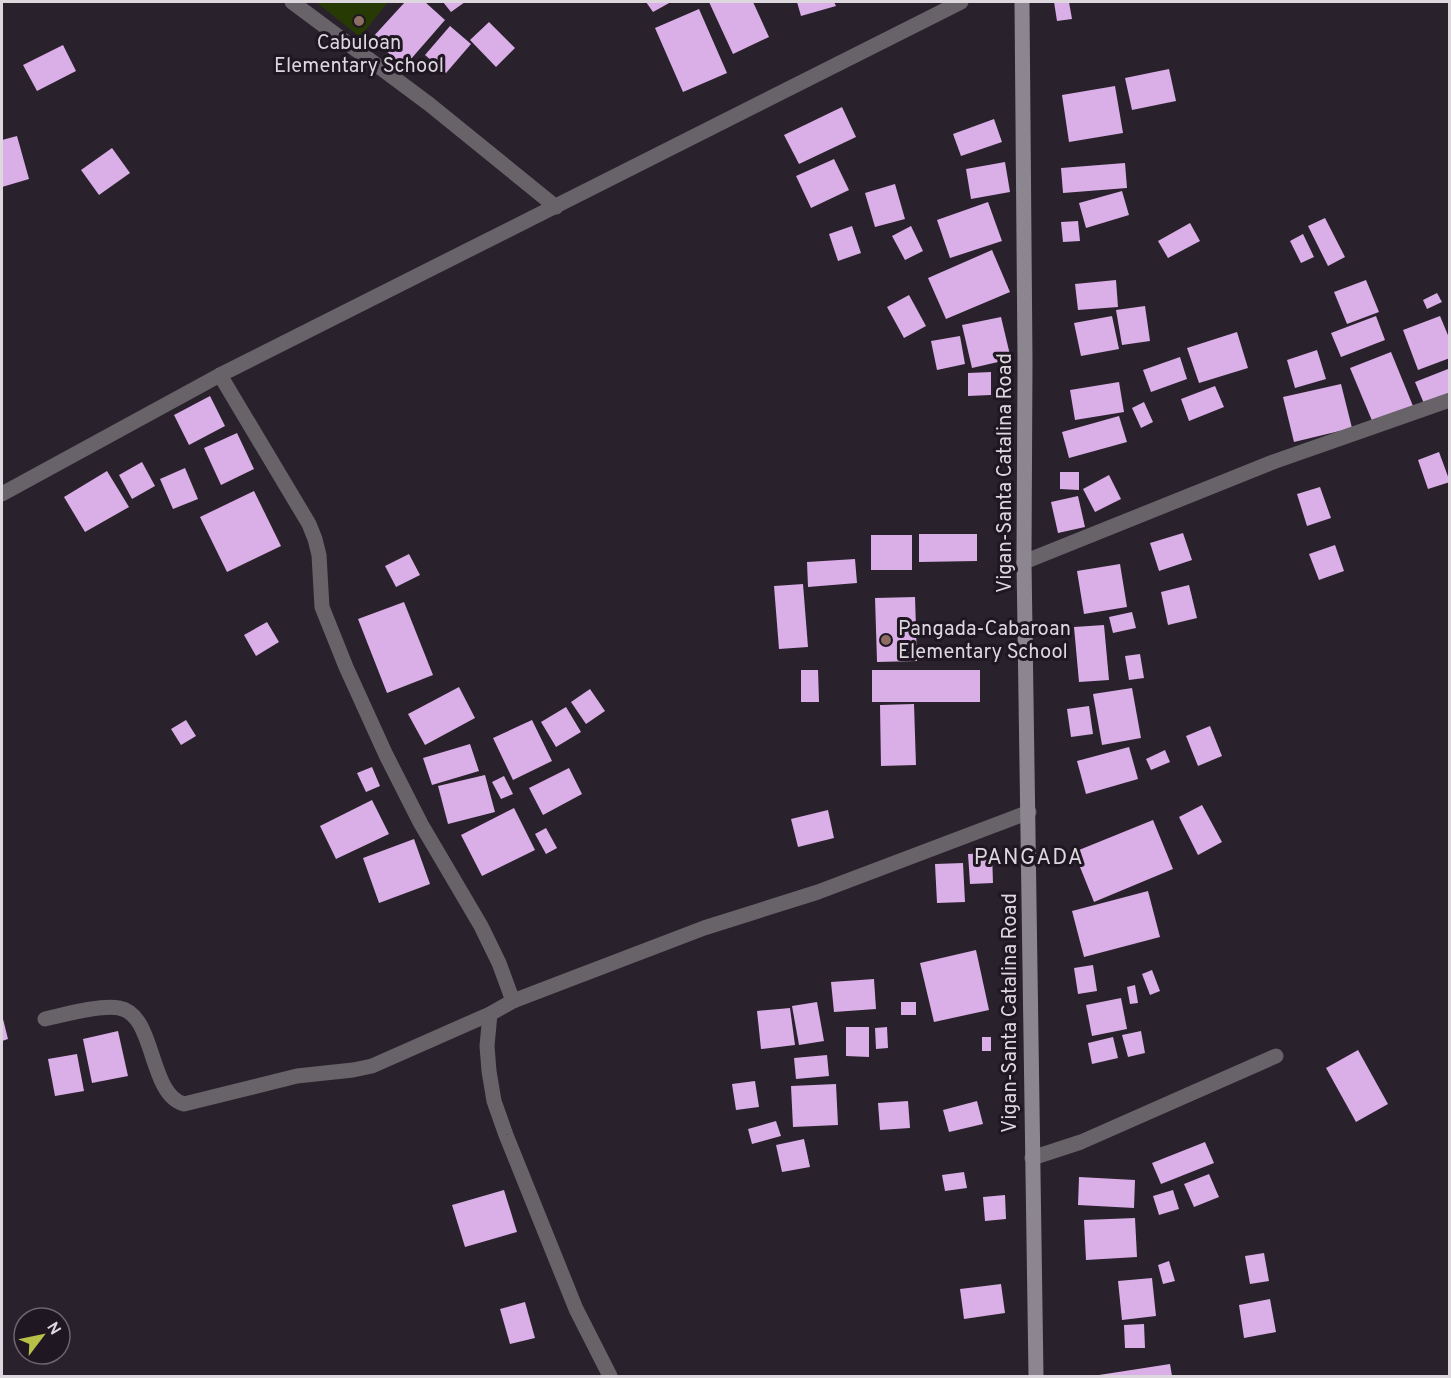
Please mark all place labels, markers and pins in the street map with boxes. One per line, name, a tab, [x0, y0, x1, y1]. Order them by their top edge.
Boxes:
marker: Cabuloan Elementary School	[352, 14, 366, 28]
place label: Cabuloan Elementary School	[274, 31, 444, 80]
place label: Pangada-Cabaroan Elementary School	[898, 617, 1071, 666]
marker: Pangada-Cabaroan Elementary School	[879, 633, 893, 647]

